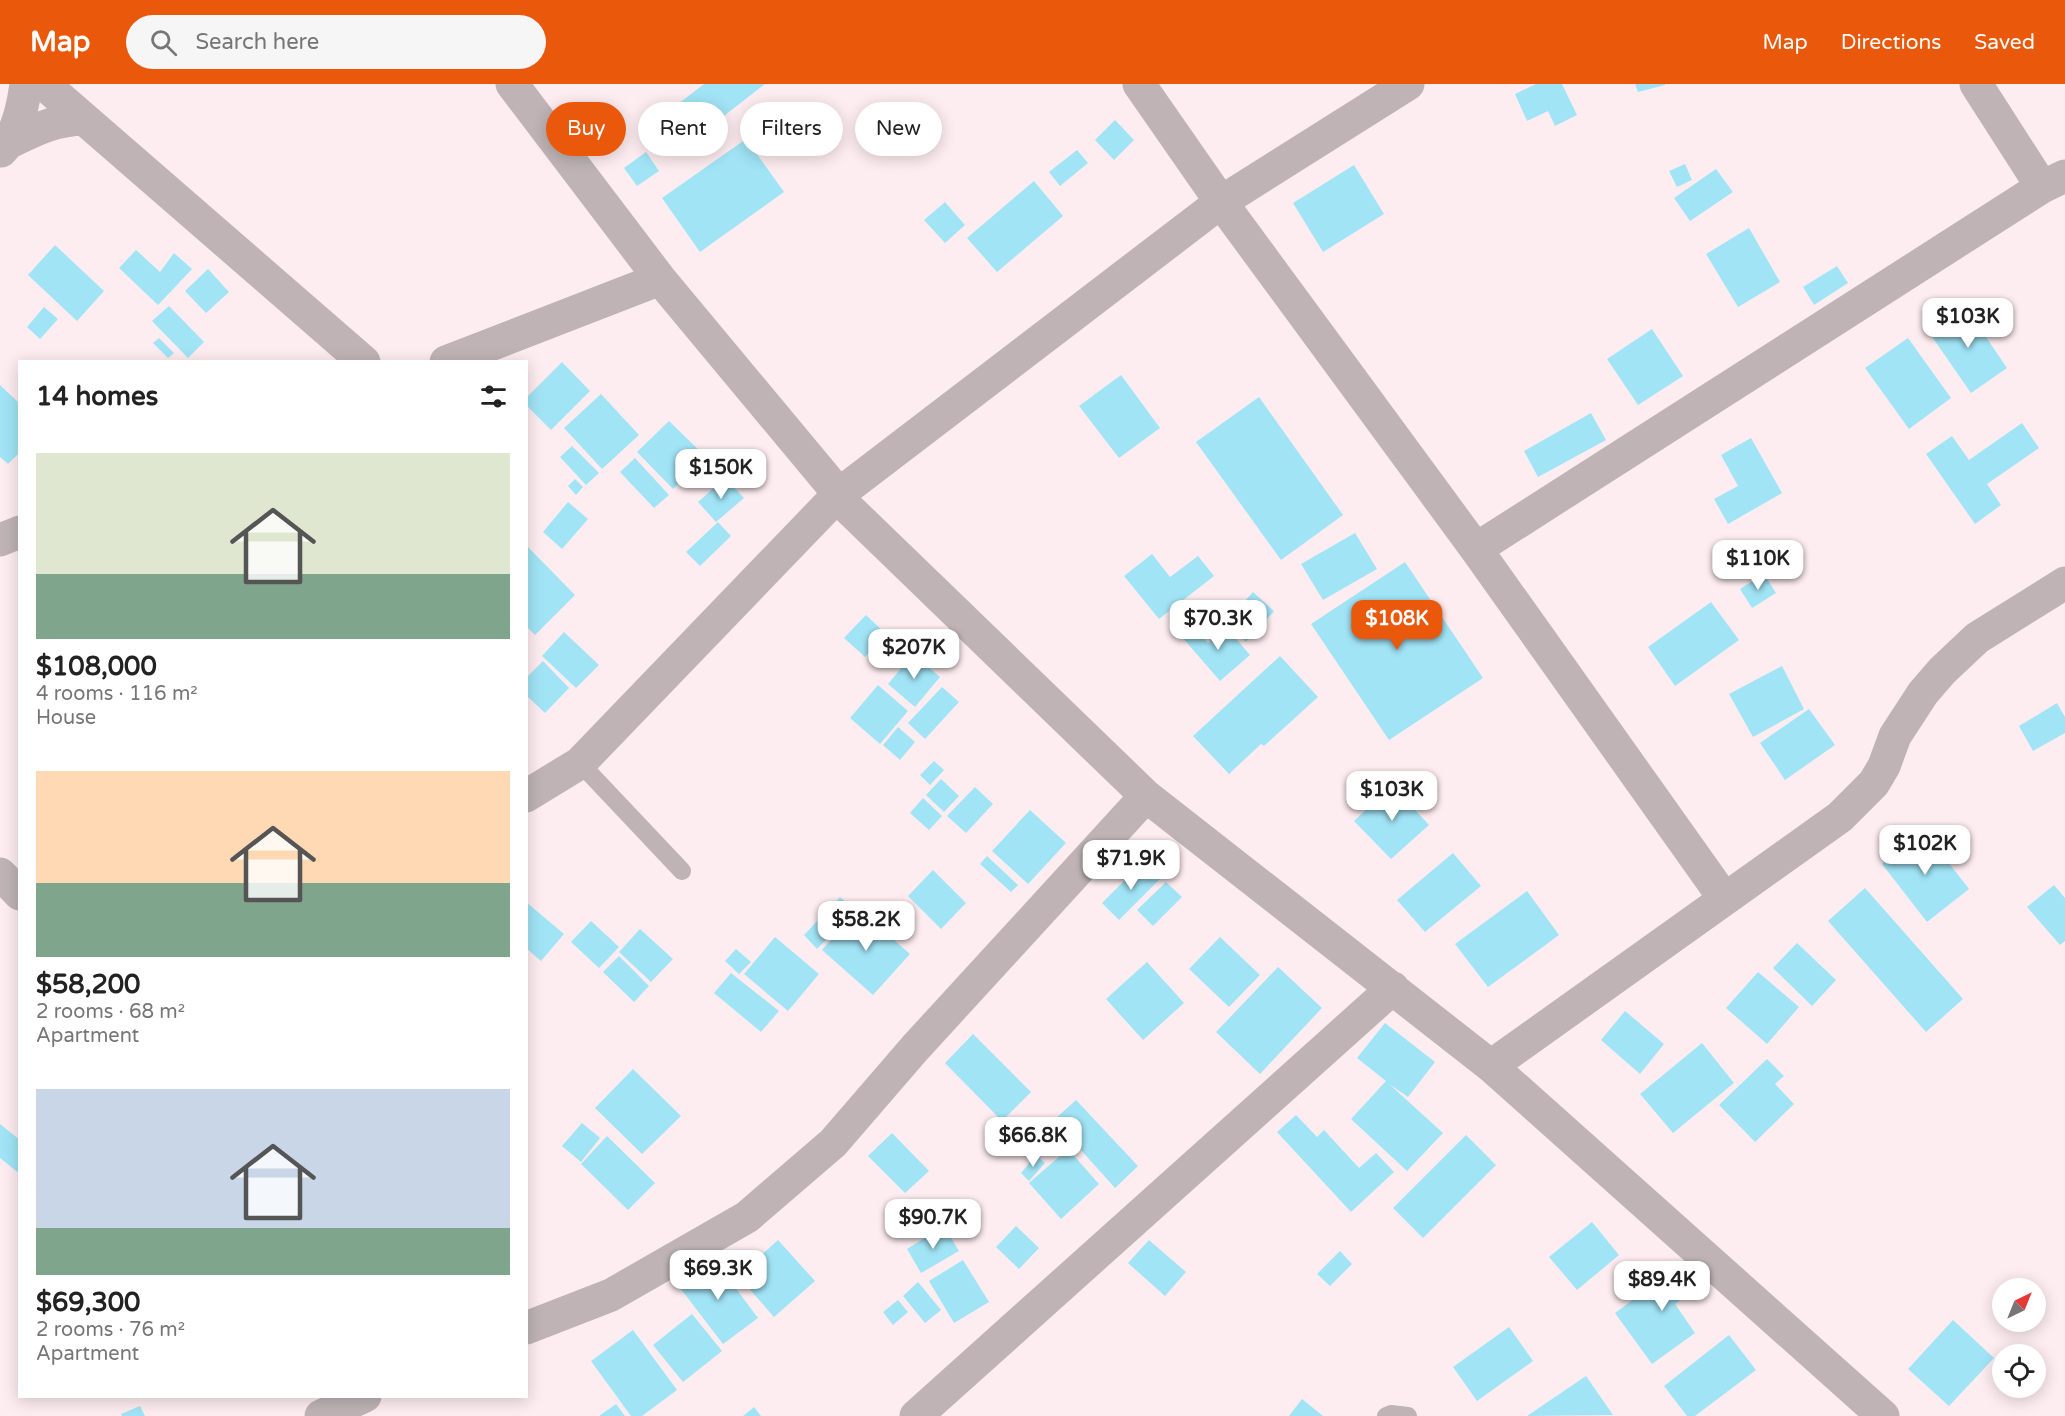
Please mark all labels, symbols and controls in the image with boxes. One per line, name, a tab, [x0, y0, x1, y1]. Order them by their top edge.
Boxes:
search box	[126, 15, 546, 69]
text: Map	[30, 25, 90, 59]
icon: search	[147, 26, 180, 59]
text: Search here	[195, 29, 319, 55]
text: Map	[1762, 30, 1808, 55]
text: Directions	[1841, 30, 1941, 55]
text: Saved	[1974, 30, 2035, 55]
chip: Buy	[546, 102, 626, 156]
chip: Rent	[638, 102, 728, 156]
chip: Filters	[740, 102, 843, 156]
chip: New	[855, 102, 942, 156]
pin: $103K	[1926, 298, 2010, 349]
text: $103K	[1936, 305, 2000, 329]
icon: filters	[477, 380, 510, 413]
text: 14 homes	[36, 381, 158, 412]
pin: $150K	[679, 449, 763, 500]
text: $150K	[689, 456, 753, 480]
icon: home	[219, 492, 327, 600]
pin: $110K	[1716, 540, 1800, 591]
text: $110K	[1726, 547, 1790, 571]
pin: $70.3K	[1169, 600, 1267, 651]
pin: $108K	[1355, 600, 1439, 651]
text: $70.3K	[1184, 607, 1252, 631]
text: $108K	[1365, 607, 1429, 631]
pin: $207K	[872, 629, 956, 680]
text: $207K	[882, 636, 946, 660]
text: $108,000	[36, 651, 157, 682]
text: 4 rooms · 116 m²	[36, 682, 198, 706]
text: House	[36, 706, 96, 730]
pin: $103K	[1350, 771, 1434, 822]
text: $103K	[1360, 778, 1424, 802]
icon: home	[219, 810, 327, 918]
pin: $102K	[1883, 825, 1967, 876]
text: $102K	[1893, 832, 1957, 856]
pin: $71.9K	[1082, 840, 1180, 891]
text: $71.9K	[1097, 847, 1165, 871]
pin: $58.2K	[817, 901, 915, 952]
text: $58.2K	[832, 908, 900, 932]
text: $58,200	[36, 969, 140, 1000]
text: 2 rooms · 68 m²	[36, 1000, 185, 1024]
text: Apartment	[36, 1024, 139, 1048]
pin: $66.8K	[984, 1117, 1082, 1168]
text: $66.8K	[999, 1124, 1067, 1148]
icon: home	[219, 1128, 327, 1236]
pin: $90.7K	[884, 1199, 982, 1250]
text: $90.7K	[899, 1206, 967, 1230]
pin: $69.3K	[669, 1250, 767, 1301]
text: $69.3K	[684, 1257, 752, 1281]
pin: $89.4K	[1613, 1261, 1711, 1312]
text: $89.4K	[1628, 1268, 1696, 1292]
north arrow	[1992, 1278, 2046, 1332]
map controls	[1992, 1278, 2046, 1398]
text: $69,300	[36, 1287, 140, 1318]
text: 2 rooms · 76 m²	[36, 1318, 185, 1342]
text: Apartment	[36, 1342, 139, 1366]
button: locate	[1992, 1344, 2046, 1398]

